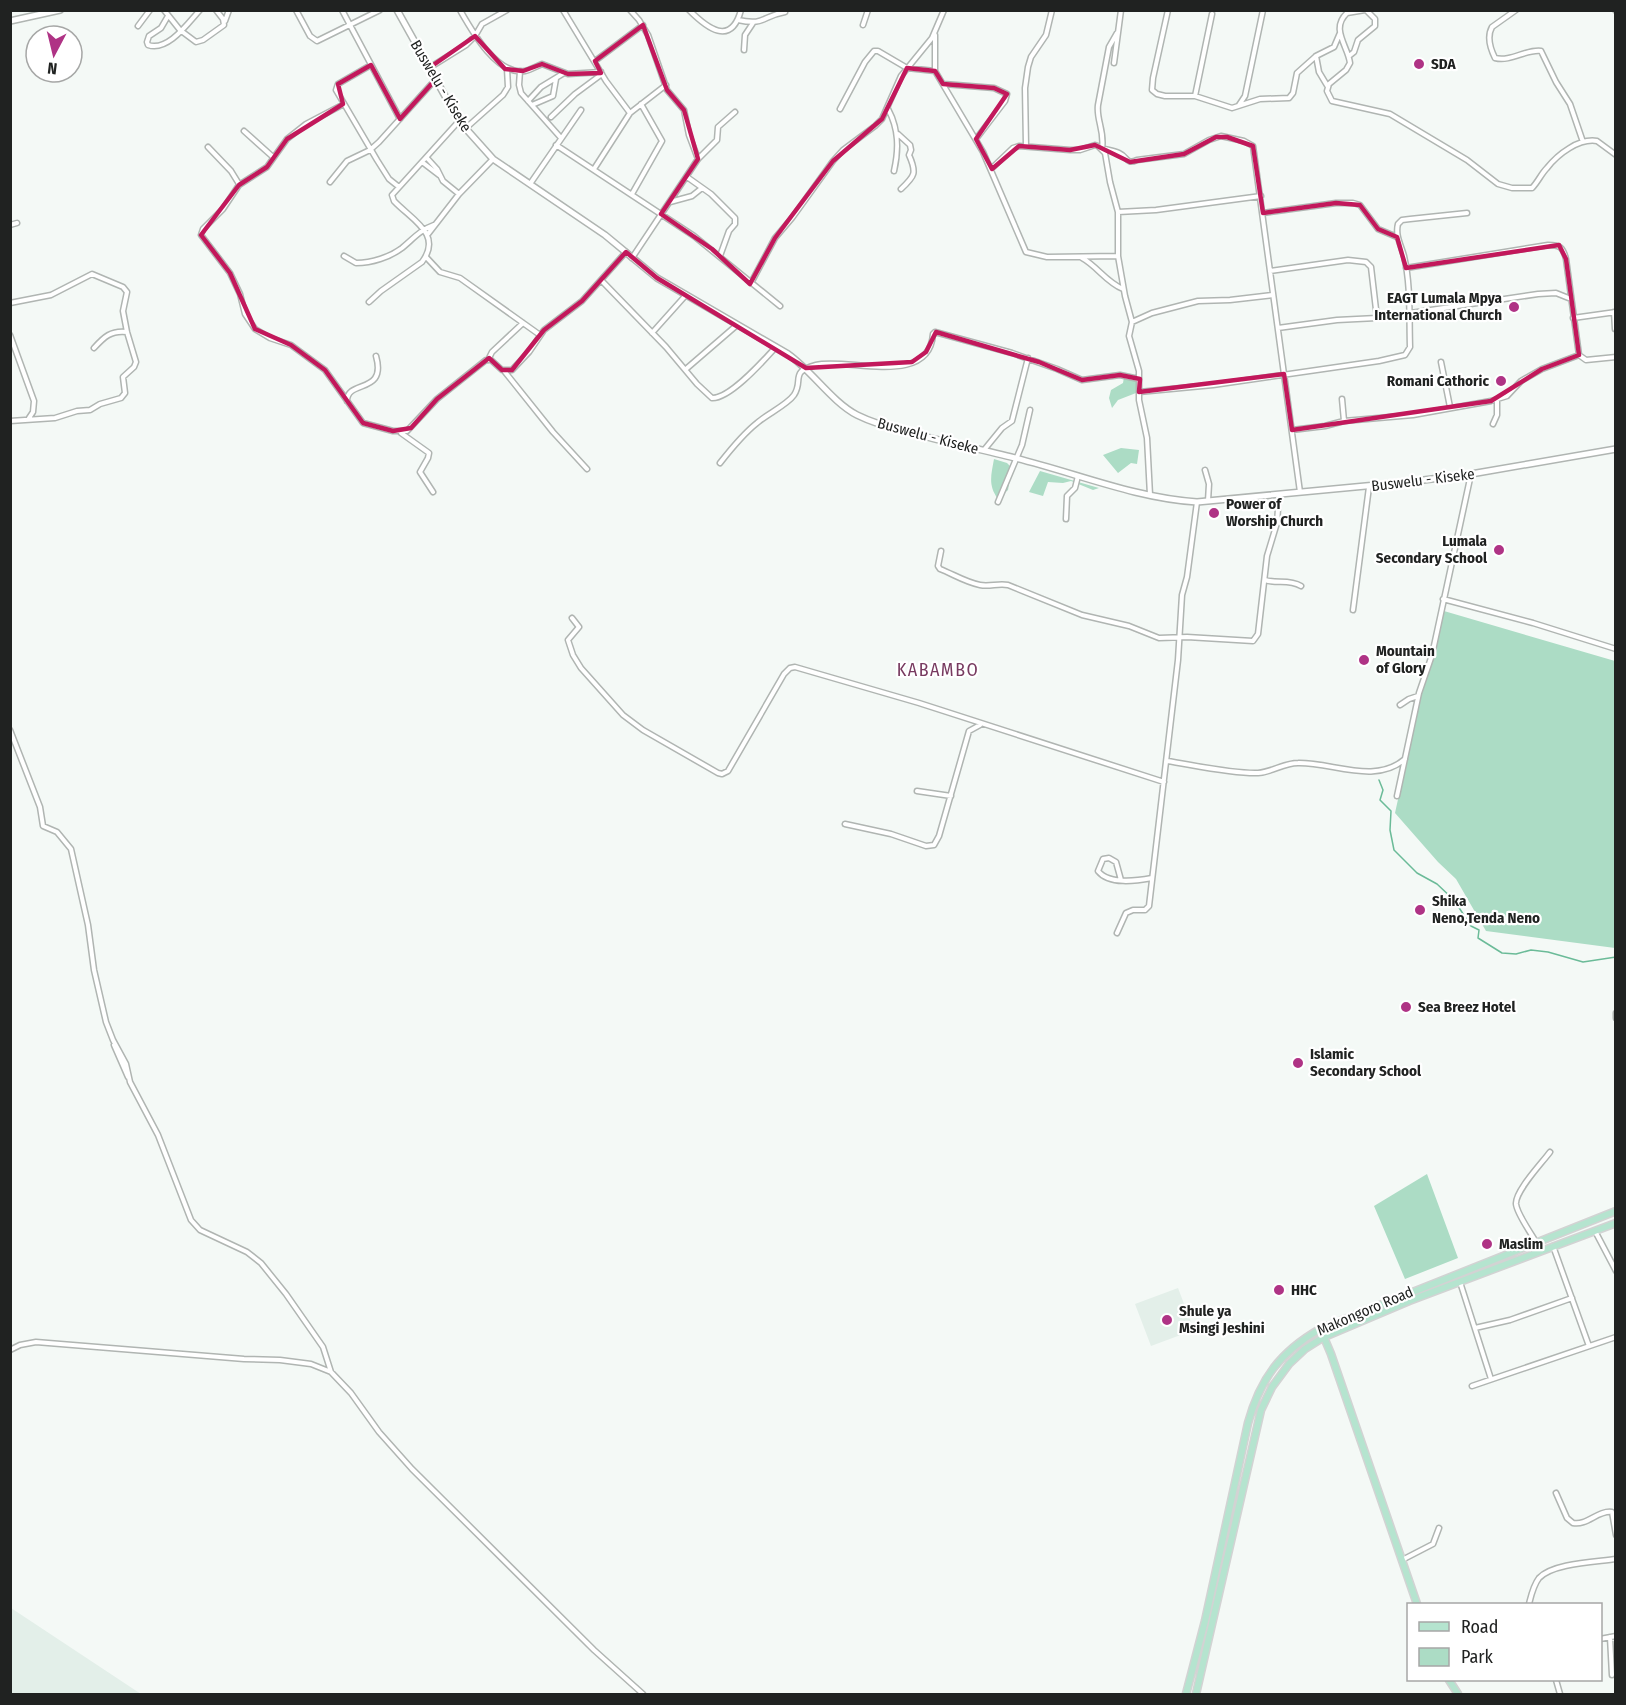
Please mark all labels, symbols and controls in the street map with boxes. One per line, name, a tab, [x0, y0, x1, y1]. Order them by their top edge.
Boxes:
north arrow	[24, 24, 84, 84]
street label: Buswelu - Kiseke	[407, 37, 475, 135]
place label: SDA	[1431, 55, 1457, 73]
marker: SDA	[1412, 57, 1426, 71]
text: N	[46, 58, 58, 78]
place label: EAGT Lumala Mpya International Church	[1374, 289, 1503, 324]
marker: EAGT Lumala Mpya International Church	[1507, 300, 1521, 314]
place label: Romani Cathoric	[1387, 372, 1489, 390]
marker: Romani Cathoric	[1494, 374, 1508, 388]
street label: Buswelu - Kiseke	[876, 414, 980, 458]
street label: Buswelu - Kiseke	[1370, 465, 1476, 495]
place label: Power of Worship Church	[1226, 495, 1323, 530]
marker: Power of Worship Church	[1207, 506, 1221, 520]
place label: Lumala Secondary School	[1376, 532, 1488, 567]
marker: Lumala Secondary School	[1492, 543, 1506, 557]
place label: Mountain of Glory	[1376, 642, 1435, 677]
marker: Mountain of Glory	[1357, 653, 1371, 667]
district label: KABAMBO	[897, 659, 979, 681]
place label: Shika Neno,Tenda Neno	[1432, 892, 1540, 927]
marker: Shika Neno,Tenda Neno	[1413, 903, 1427, 917]
place label: Sea Breez Hotel	[1418, 998, 1516, 1016]
marker: Sea Breez Hotel	[1399, 1000, 1413, 1014]
place label: Islamic Secondary School	[1310, 1045, 1422, 1080]
marker: Islamic Secondary School	[1291, 1056, 1305, 1070]
place label: Maslim	[1499, 1235, 1543, 1253]
marker: Maslim	[1480, 1237, 1494, 1251]
place label: HHC	[1291, 1281, 1317, 1299]
marker: HHC	[1272, 1283, 1286, 1297]
street label: Makongoro Road	[1314, 1283, 1416, 1339]
place label: Shule ya Msingi Jeshini	[1179, 1302, 1265, 1337]
marker: Shule ya Msingi Jeshini	[1160, 1313, 1174, 1327]
legend	[1407, 1603, 1602, 1681]
text: Road	[1461, 1616, 1498, 1638]
text: Park	[1461, 1646, 1494, 1668]

